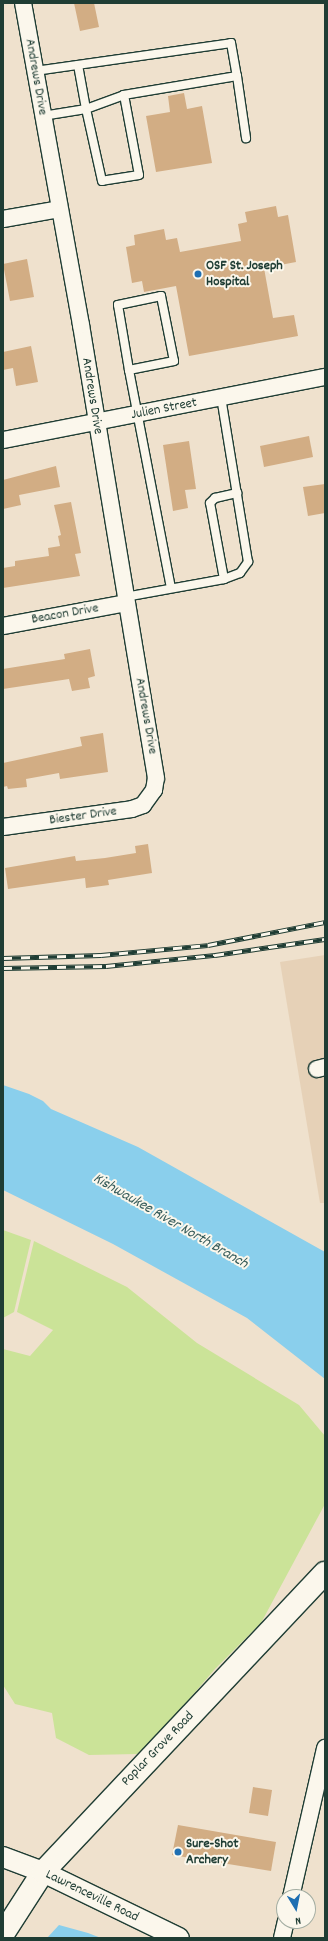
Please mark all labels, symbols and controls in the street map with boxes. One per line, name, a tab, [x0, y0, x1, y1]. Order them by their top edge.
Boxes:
street label: Andrews Drive	[21, 38, 51, 116]
place label: OSF St. Joseph Hospital	[206, 258, 283, 290]
marker: OSF St. Joseph Hospital	[193, 269, 203, 279]
street label: Andrews Drive	[78, 357, 106, 435]
street label: Julien Street	[130, 394, 198, 424]
street label: Beacon Drive	[30, 600, 100, 628]
street label: Andrews Drive	[131, 677, 161, 755]
street label: Biester Drive	[48, 803, 118, 829]
water label: Kishwaukee River North Branch	[89, 1170, 251, 1274]
street label: Poplar Grove Road	[118, 1708, 198, 1790]
place label: Sure-Shot Archery	[186, 1836, 238, 1868]
marker: Sure-Shot Archery	[173, 1847, 183, 1857]
street label: Lawrenceville Road	[43, 1866, 141, 1926]
north arrow	[276, 1889, 316, 1929]
text: N	[294, 1911, 302, 1928]

